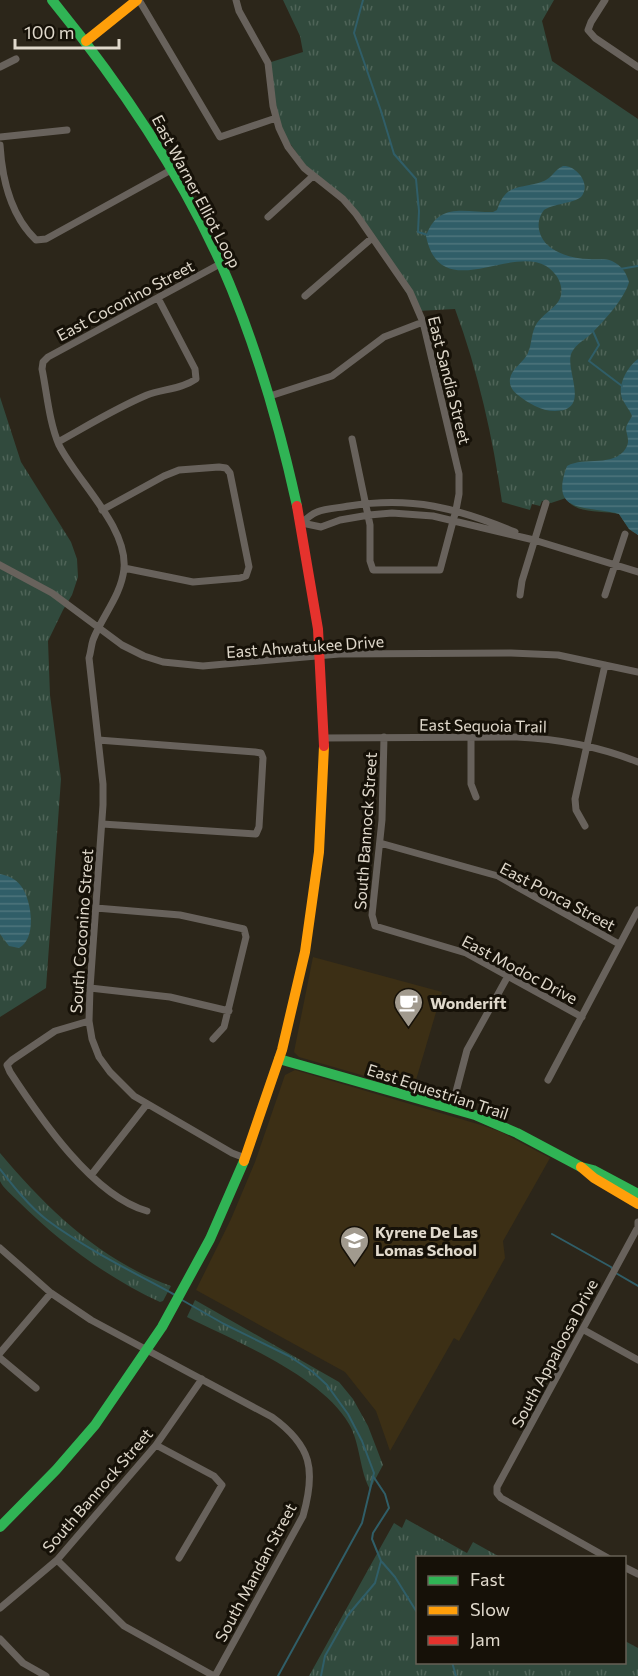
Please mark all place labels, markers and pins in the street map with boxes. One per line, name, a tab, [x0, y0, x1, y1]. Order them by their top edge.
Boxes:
cafe icon: Wonderift	[393, 986, 425, 1028]
place label: Wonderift	[430, 993, 507, 1012]
place label: Kyrene De Las Lomas School	[375, 1222, 478, 1259]
school or university icon: Kyrene De Las Lomas School	[338, 1224, 370, 1266]

